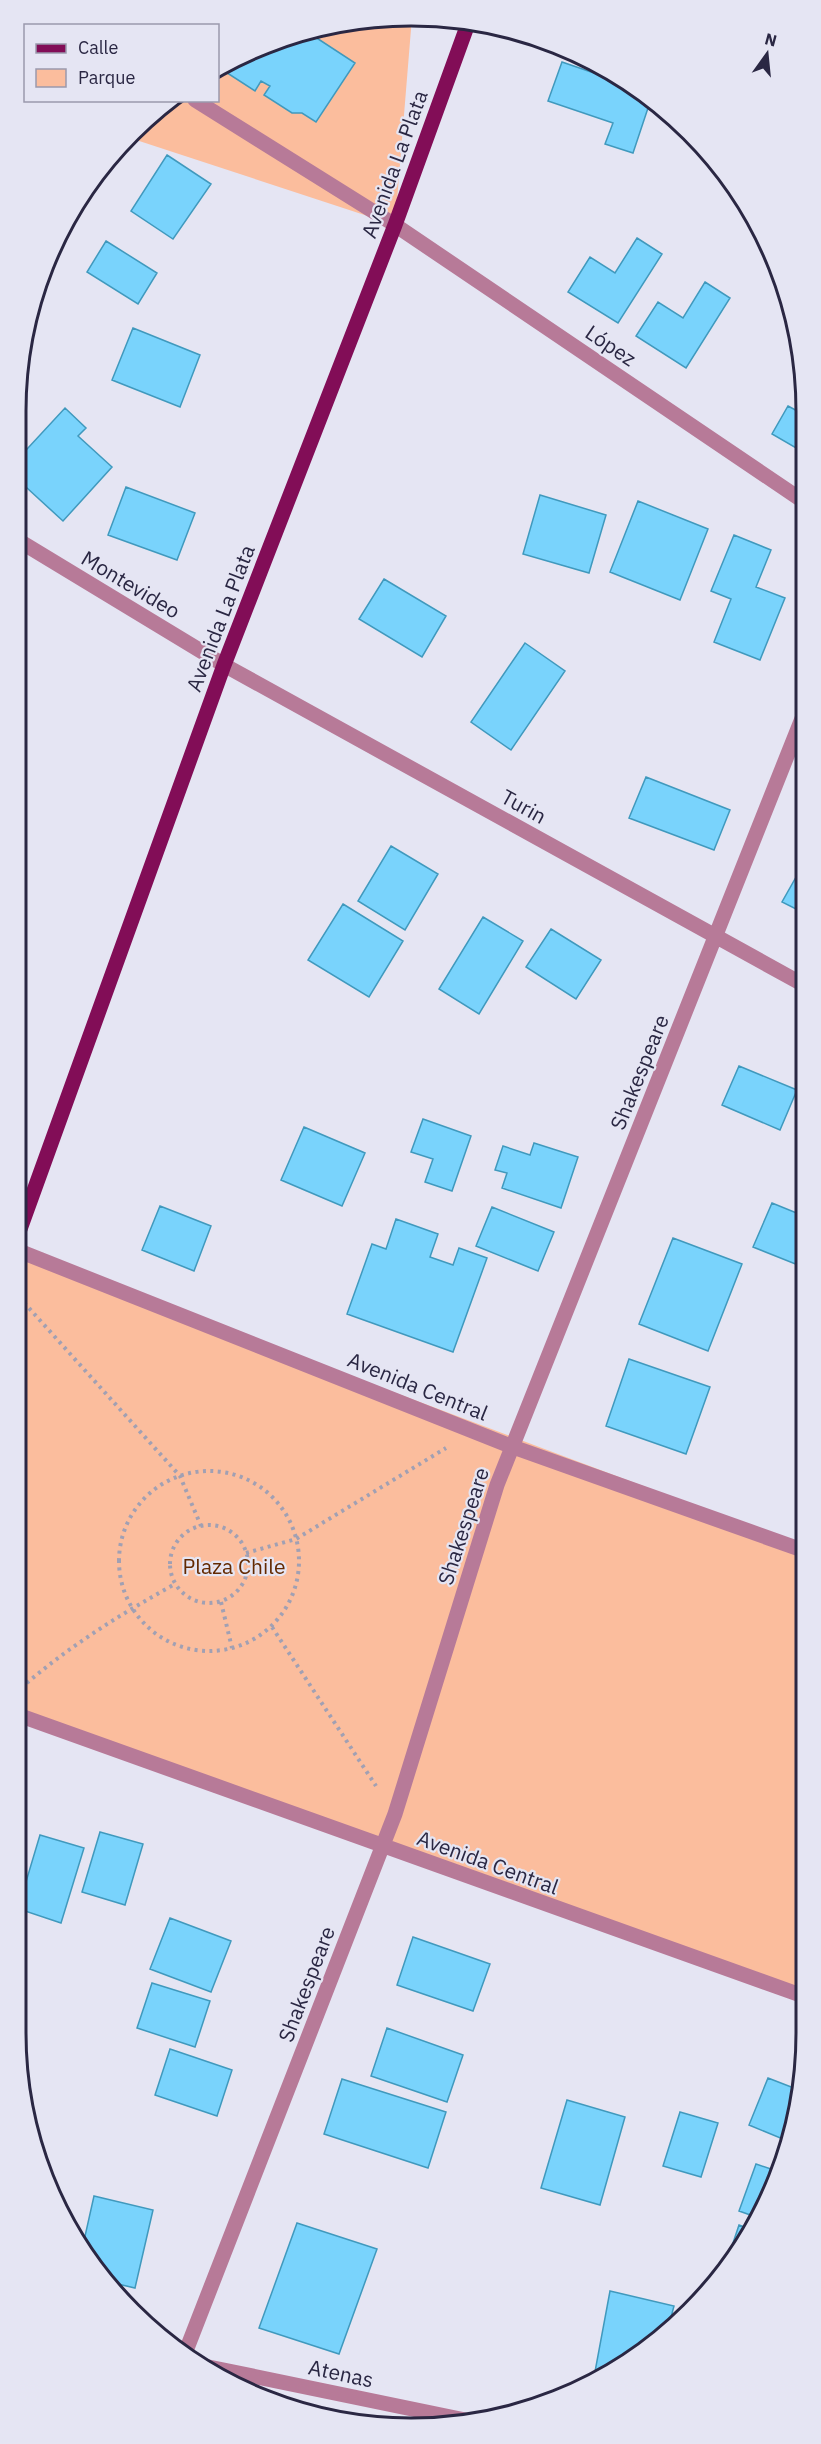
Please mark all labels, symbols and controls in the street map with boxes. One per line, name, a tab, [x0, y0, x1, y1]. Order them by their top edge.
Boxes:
legend	[24, 24, 219, 102]
north arrow	[737, 24, 797, 84]
text: N	[763, 28, 779, 51]
text: Calle	[78, 36, 118, 59]
text: Parque	[78, 66, 136, 89]
street label: Avenida La Plata	[354, 86, 434, 242]
street label: López	[580, 318, 642, 372]
street label: Avenida La Plata	[179, 541, 261, 695]
street label: Montevideo	[76, 544, 186, 624]
street label: Turin	[496, 782, 552, 830]
street label: Shakespeare	[603, 1010, 675, 1134]
street label: Avenida Central	[344, 1345, 492, 1427]
street label: Shakespeare	[431, 1464, 495, 1588]
park label: Plaza Chile	[182, 1552, 286, 1580]
street label: Avenida Central	[413, 1823, 563, 1901]
street label: Shakespeare	[271, 1922, 341, 2046]
street label: Atenas	[306, 2352, 376, 2394]

